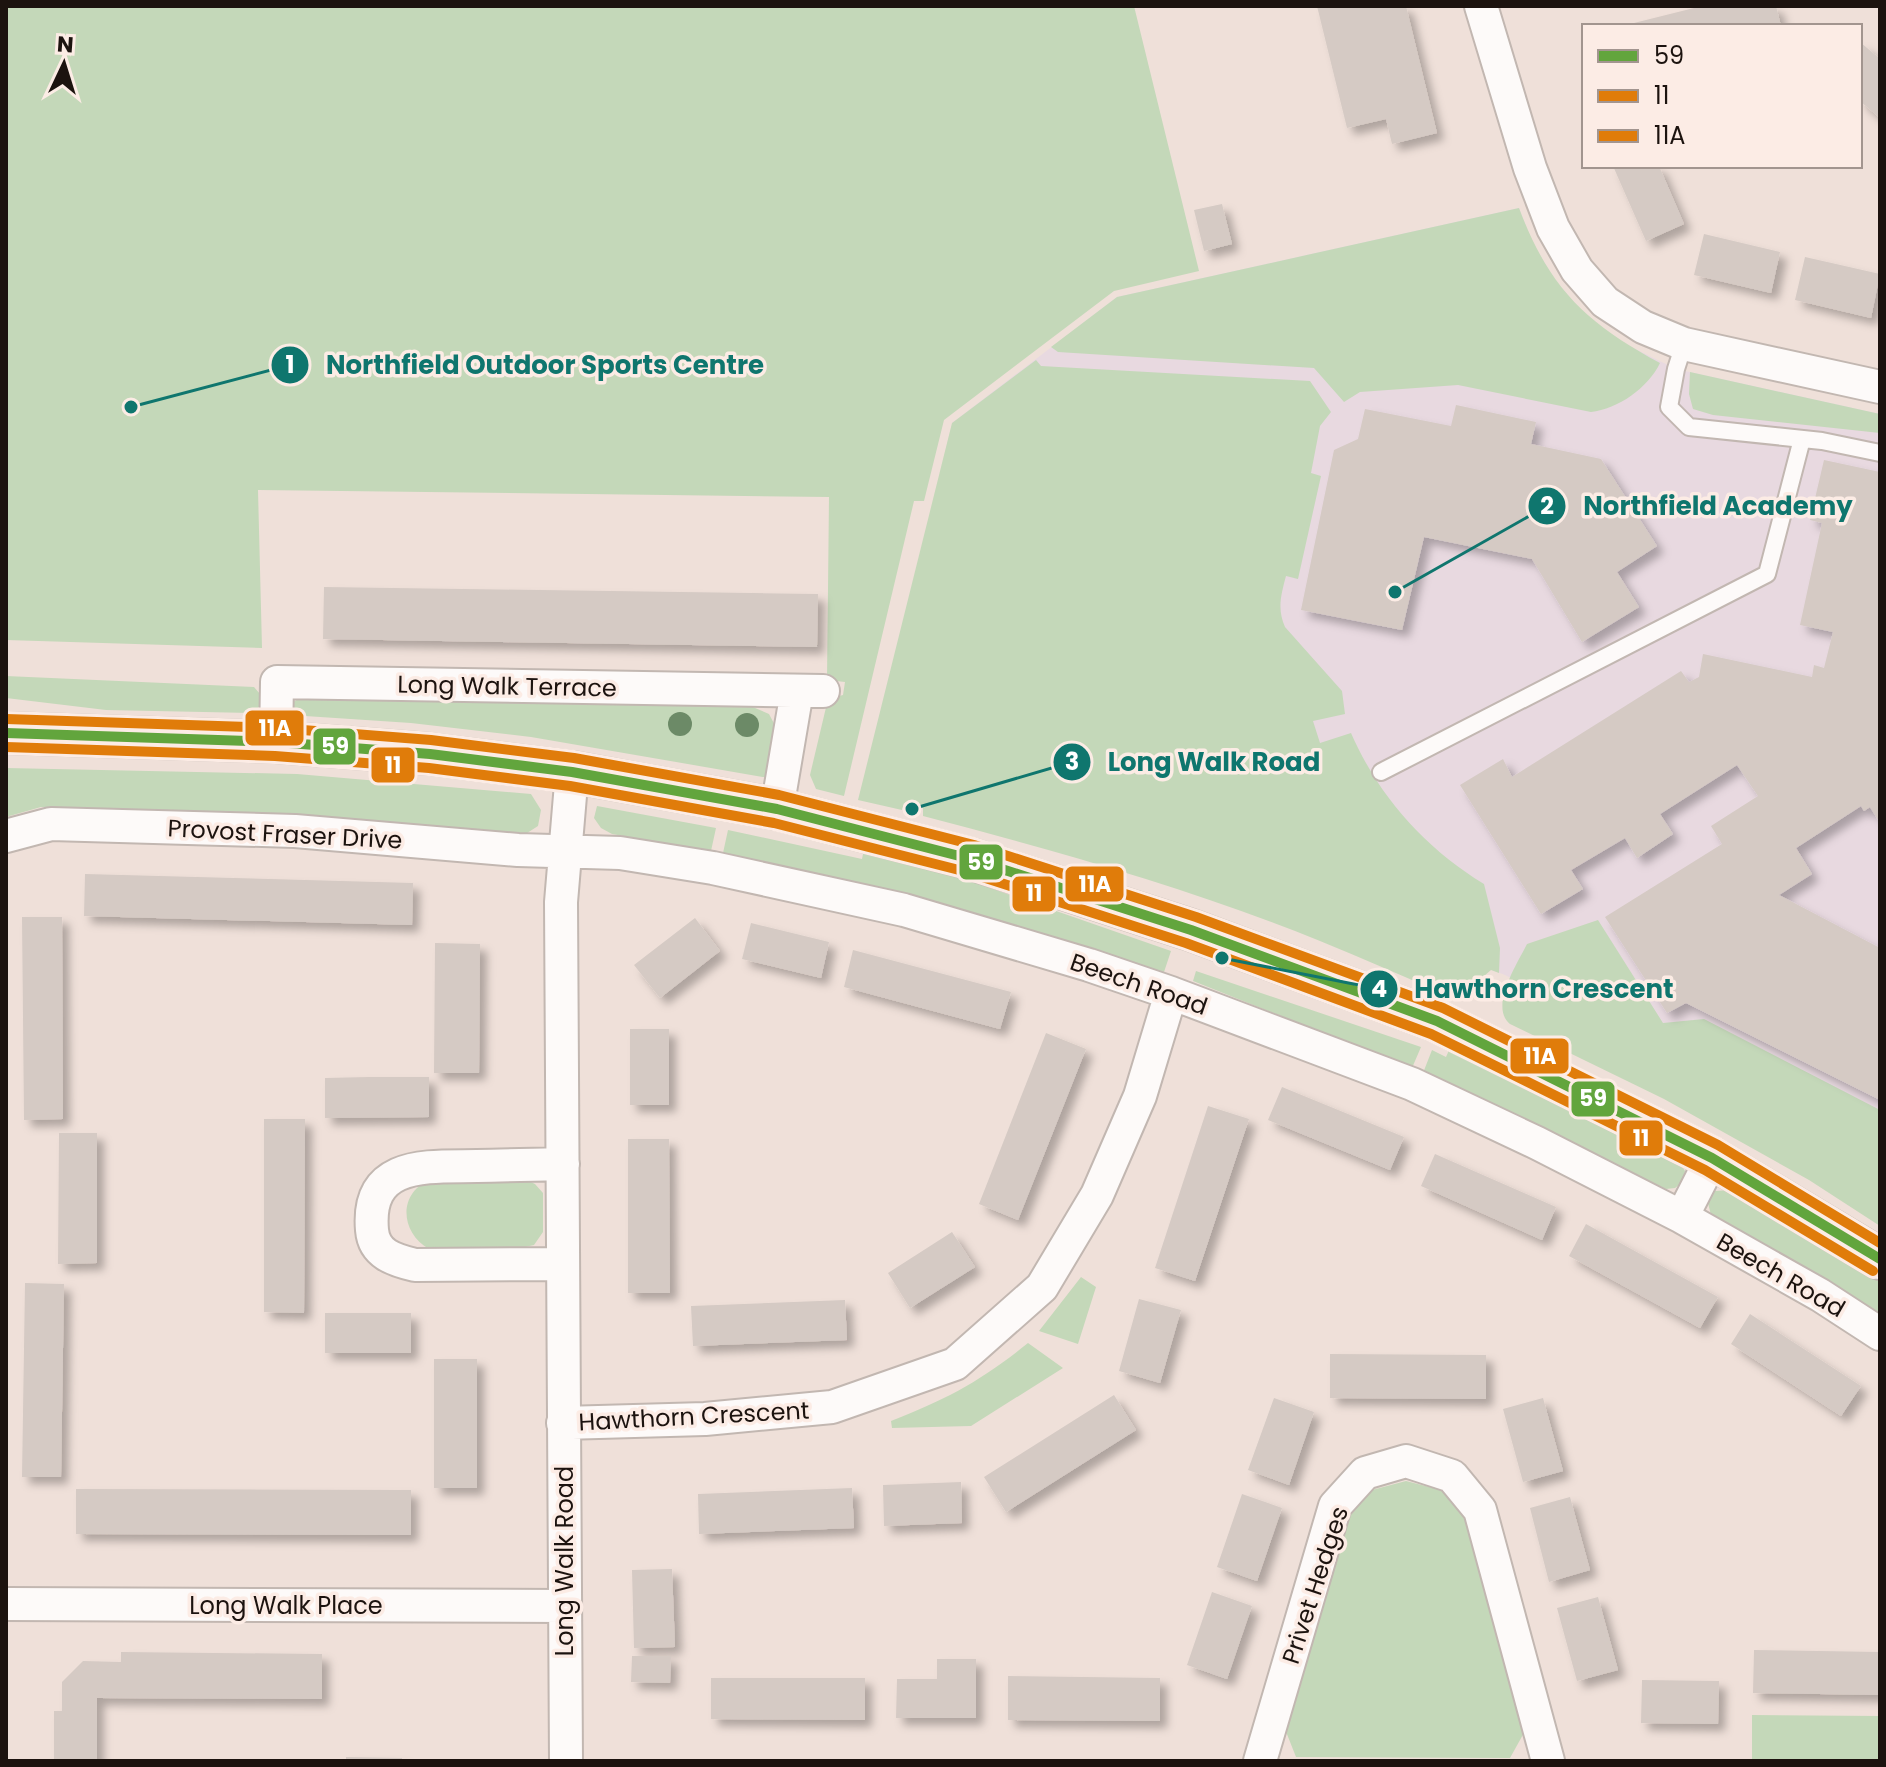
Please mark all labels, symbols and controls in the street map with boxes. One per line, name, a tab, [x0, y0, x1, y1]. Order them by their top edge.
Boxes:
north arrow	[24, 24, 104, 104]
legend	[1582, 24, 1862, 168]
text: N	[56, 29, 75, 61]
text: 59	[1654, 39, 1684, 72]
text: 11	[1654, 79, 1669, 112]
text: 11A	[1654, 119, 1686, 152]
callout: Northfield Outdoor Sports Centre	[270, 340, 780, 390]
text: Northfield Outdoor Sports Centre	[326, 347, 764, 383]
text: 1	[285, 348, 295, 381]
callout: Northfield Academy	[1527, 481, 1868, 531]
text: Northfield Academy	[1583, 488, 1853, 524]
text: 2	[1540, 489, 1554, 522]
street label: Long Walk Terrace	[397, 668, 617, 704]
line badge: 11A	[244, 709, 305, 747]
text: 11A	[259, 713, 291, 744]
line badge: 59	[312, 727, 357, 766]
text: 59	[321, 731, 349, 762]
callout: Long Walk Road	[1052, 737, 1337, 787]
text: Long Walk Road	[1108, 744, 1320, 780]
text: 3	[1065, 745, 1079, 778]
line badge: 11	[370, 746, 416, 784]
text: 11	[385, 750, 401, 781]
street label: Provost Fraser Drive	[167, 811, 403, 857]
line badge: 59	[958, 843, 1004, 881]
text: 59	[967, 847, 995, 878]
line badge: 11A	[1064, 865, 1125, 903]
text: 11A	[1079, 869, 1111, 900]
line badge: 11	[1011, 875, 1057, 913]
text: 11	[1026, 878, 1042, 909]
street label: Beech Road	[1066, 945, 1212, 1023]
callout: Hawthorn Crescent	[1359, 964, 1690, 1014]
text: Hawthorn Crescent	[1414, 971, 1674, 1007]
text: 4	[1371, 972, 1387, 1005]
line badge: 11A	[1509, 1037, 1570, 1075]
text: 11A	[1524, 1041, 1556, 1072]
line badge: 59	[1570, 1080, 1616, 1118]
text: 59	[1579, 1083, 1607, 1114]
line badge: 11	[1618, 1119, 1664, 1157]
text: 11	[1633, 1123, 1649, 1154]
street label: Beech Road	[1711, 1225, 1851, 1325]
street label: Hawthorn Crescent	[578, 1393, 810, 1439]
street label: Long Walk Road	[548, 1466, 581, 1656]
street label: Privet Hedges	[1274, 1502, 1356, 1668]
street label: Long Walk Place	[189, 1589, 383, 1622]

